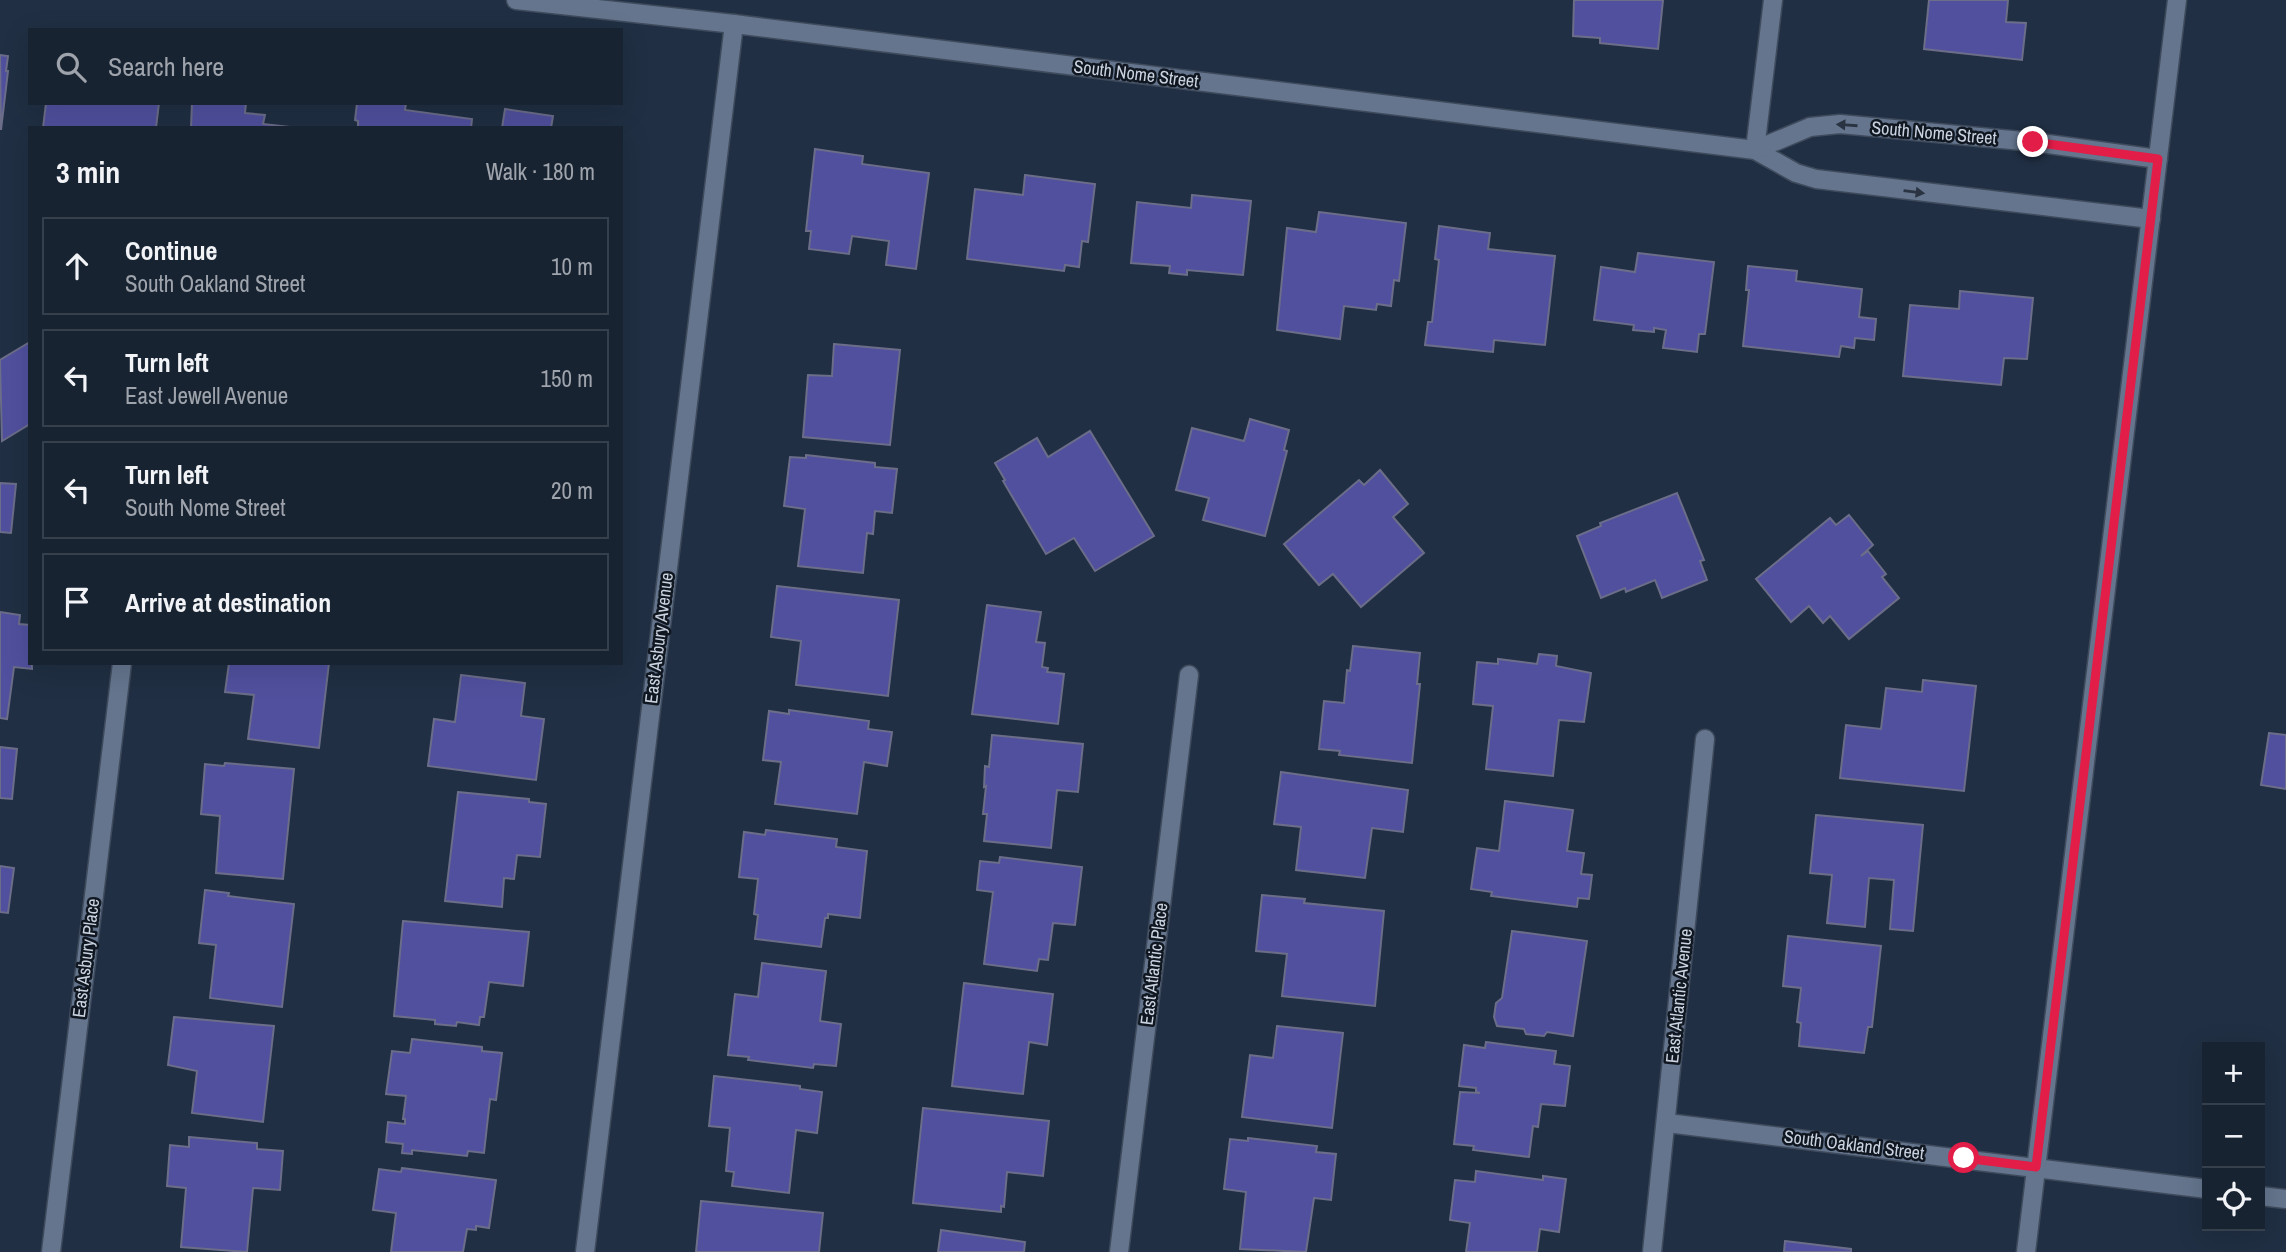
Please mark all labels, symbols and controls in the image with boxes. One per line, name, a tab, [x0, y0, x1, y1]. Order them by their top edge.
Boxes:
search box	[28, 28, 623, 105]
icon: search	[52, 48, 90, 86]
text: Search here	[108, 49, 224, 84]
street label: South Nome Street	[1072, 53, 1200, 94]
street label: South Nome Street	[1870, 115, 1998, 150]
one-way arrow	[1836, 119, 1858, 130]
route end	[2017, 126, 2048, 157]
text: 3 min	[56, 152, 120, 192]
text: Walk · 180 m	[486, 156, 595, 187]
one-way arrow	[1903, 186, 1925, 197]
text: Continue	[125, 233, 217, 268]
icon: ahead	[58, 247, 96, 285]
text: 10 m	[551, 251, 593, 282]
text: South Oakland Street	[125, 268, 305, 299]
text: Turn left	[125, 345, 209, 380]
icon: left	[58, 359, 96, 397]
text: 150 m	[541, 363, 593, 394]
text: East Jewell Avenue	[125, 380, 288, 411]
text: Turn left	[125, 457, 209, 492]
icon: left	[58, 471, 96, 509]
text: 20 m	[551, 475, 593, 506]
text: South Nome Street	[125, 492, 285, 523]
street label: East Asbury Avenue	[638, 571, 679, 705]
icon: arrive	[58, 583, 96, 621]
text: Arrive at destination	[125, 585, 331, 620]
street label: East Asbury Place	[66, 897, 105, 1019]
street label: East Atlantic Place	[1134, 901, 1173, 1027]
street label: East Atlantic Avenue	[1659, 927, 1698, 1064]
map controls	[2202, 1042, 2265, 1231]
button: +	[2202, 1042, 2265, 1105]
button: −	[2202, 1105, 2265, 1168]
street label: South Oakland Street	[1782, 1123, 1926, 1166]
route start	[1948, 1142, 1979, 1173]
button: locate	[2202, 1168, 2265, 1231]

